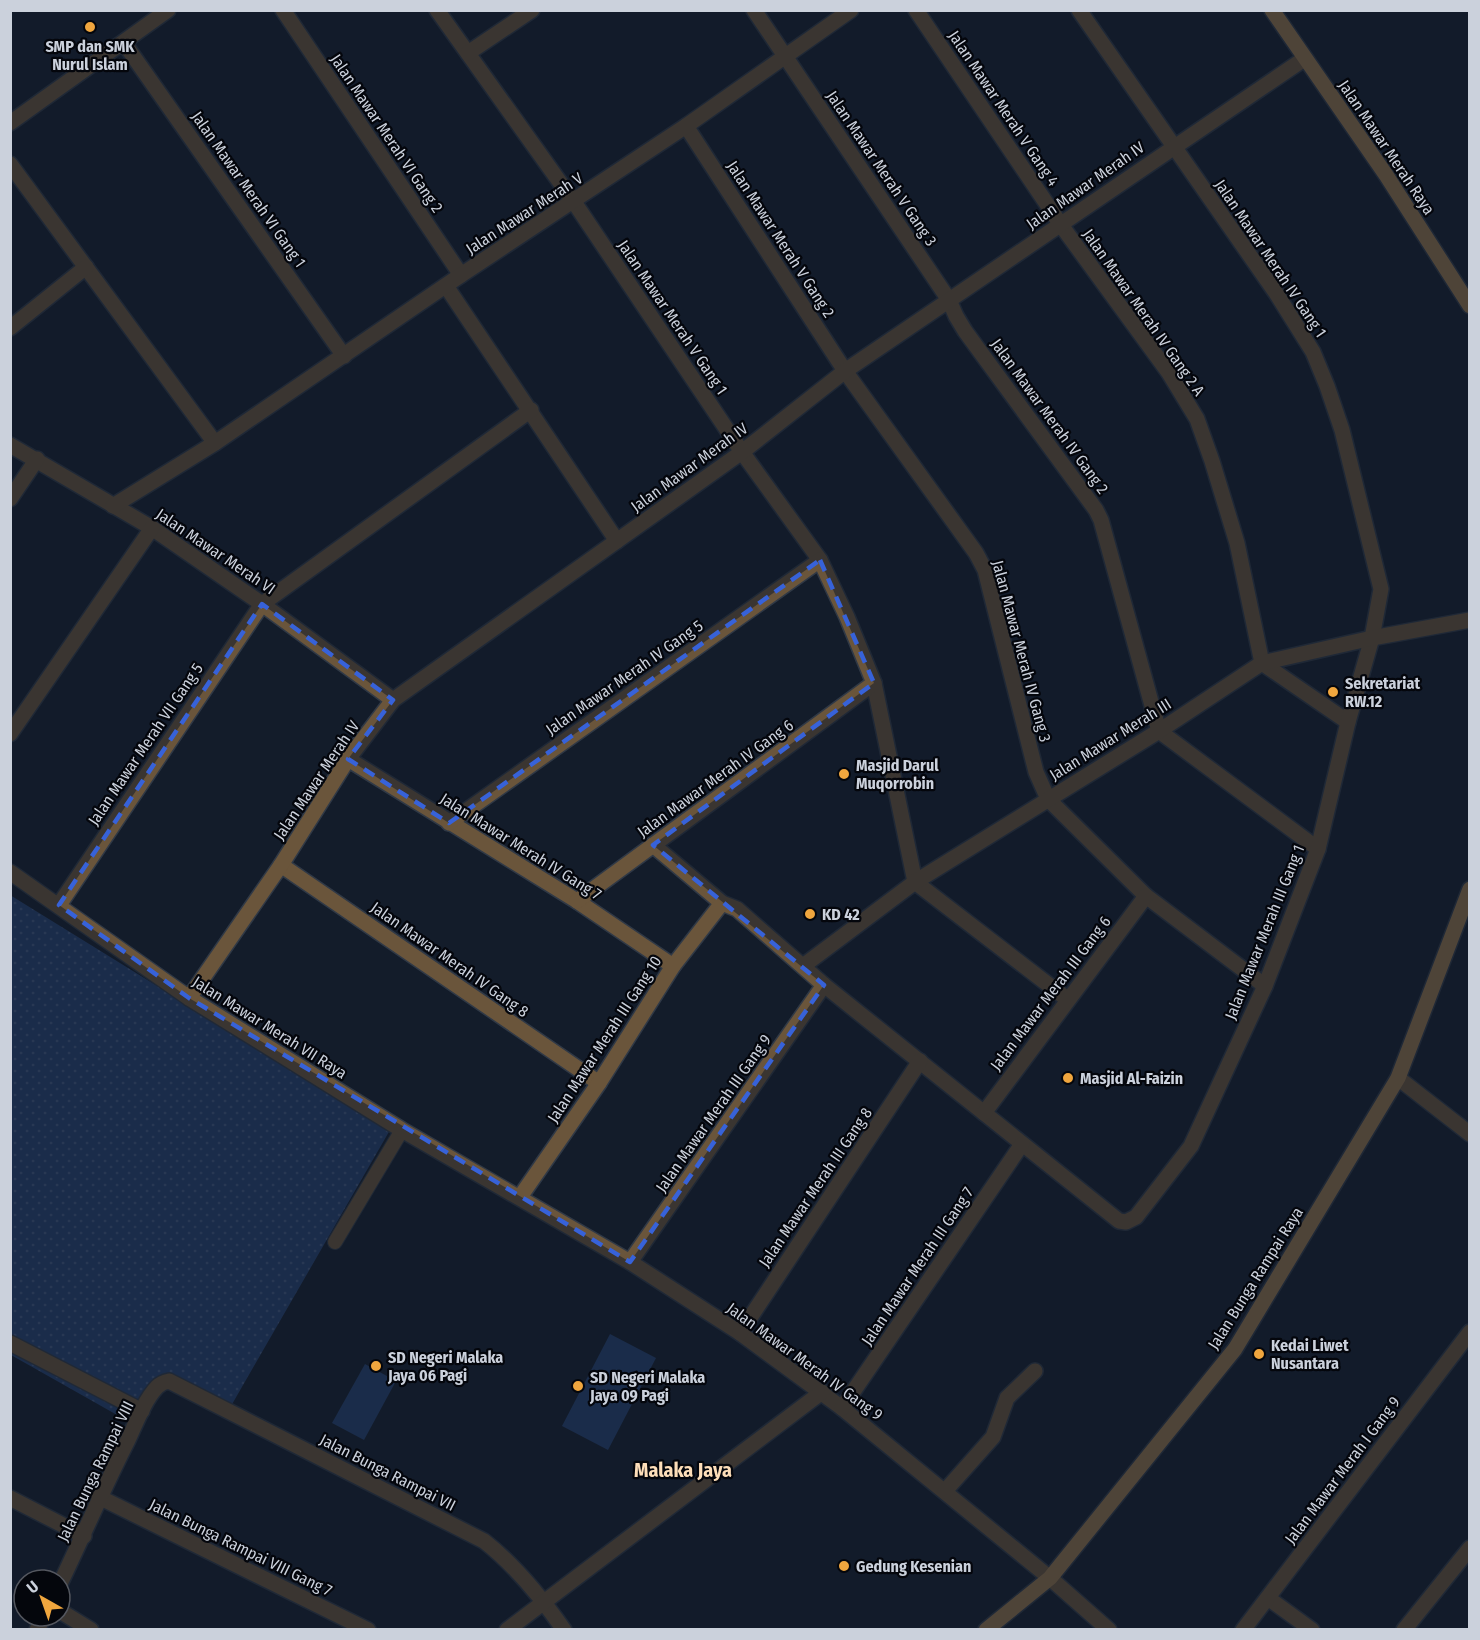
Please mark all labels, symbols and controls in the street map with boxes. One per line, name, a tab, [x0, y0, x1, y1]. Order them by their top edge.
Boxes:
marker: SMP dan SMK Nurul Islam	[83, 20, 97, 34]
street label: Jalan Mawar Merah V Gang 4	[944, 27, 1063, 190]
place label: SMP dan SMK Nurul Islam	[45, 37, 135, 74]
street label: Jalan Mawar Merah VI Gang 2	[326, 50, 447, 216]
street label: Jalan Mawar Merah Raya	[1334, 76, 1439, 218]
street label: Jalan Mawar Merah V Gang 3	[823, 87, 941, 249]
street label: Jalan Mawar Merah VI Gang 1	[187, 108, 310, 271]
street label: Jalan Mawar Merah IV	[1023, 137, 1149, 233]
street label: Jalan Mawar Merah V Gang 2	[723, 157, 838, 321]
street label: Jalan Mawar Merah V	[462, 168, 587, 258]
street label: Jalan Mawar Merah IV Gang 1	[1211, 176, 1331, 341]
street label: Jalan Mawar Merah IV Gang 2 A	[1079, 225, 1209, 400]
street label: Jalan Mawar Merah V Gang 1	[614, 236, 731, 398]
street label: Jalan Mawar Merah IV Gang 2	[987, 335, 1112, 498]
street label: Jalan Mawar Merah IV	[627, 418, 752, 516]
street label: Jalan Mawar Merah VI	[153, 505, 279, 598]
street label: Jalan Mawar Merah IV Gang 3	[988, 558, 1055, 744]
street label: Jalan Mawar Merah IV Gang 5	[542, 616, 706, 739]
street label: Jalan Mawar Merah VII Gang 5	[84, 660, 207, 829]
place label: Sekretariat RW.12	[1345, 674, 1420, 711]
marker: Sekretariat RW.12	[1326, 685, 1340, 699]
street label: Jalan Mawar Merah III	[1046, 694, 1175, 785]
street label: Jalan Mawar Merah IV Gang 6	[634, 715, 797, 841]
street label: Jalan Mawar Merah IV	[270, 716, 364, 843]
place label: Masjid Darul Muqorrobin	[856, 756, 939, 793]
marker: Masjid Darul Muqorrobin	[837, 767, 851, 781]
street label: Jalan Mawar Merah IV Gang 7	[437, 789, 605, 904]
street label: Jalan Mawar Merah III Gang 1	[1221, 842, 1308, 1022]
street label: Jalan Mawar Merah IV Gang 8	[367, 898, 532, 1021]
place label: KD 42	[822, 905, 860, 924]
marker: KD 42	[803, 907, 817, 921]
street label: Jalan Mawar Merah III Gang 6	[986, 912, 1115, 1074]
street label: Jalan Mawar Merah III Gang 10	[543, 952, 665, 1126]
street label: Jalan Mawar Merah VII Raya	[189, 972, 351, 1083]
street label: Jalan Mawar Merah III Gang 9	[652, 1031, 775, 1196]
place label: Masjid Al-Faizin	[1080, 1069, 1183, 1088]
marker: Masjid Al-Faizin	[1061, 1071, 1075, 1085]
street label: Jalan Mawar Merah III Gang 8	[755, 1104, 876, 1271]
street label: Jalan Mawar Merah III Gang 7	[857, 1183, 978, 1349]
street label: Jalan Bunga Rampai Raya	[1204, 1203, 1307, 1353]
street label: Jalan Mawar Merah IV Gang 9	[723, 1299, 886, 1424]
place label: Kedai Liwet Nusantara	[1271, 1336, 1349, 1373]
marker: Kedai Liwet Nusantara	[1252, 1347, 1266, 1361]
place label: SD Negeri Malaka Jaya 06 Pagi	[387, 1348, 503, 1385]
marker: SD Negeri Malaka Jaya 06 Pagi	[369, 1359, 383, 1373]
place label: SD Negeri Malaka Jaya 09 Pagi	[589, 1368, 705, 1405]
marker: SD Negeri Malaka Jaya 09 Pagi	[571, 1379, 585, 1393]
street label: Jalan Mawar Merah I Gang 9	[1281, 1393, 1404, 1548]
street label: Jalan Bunga Rampai VIII	[53, 1398, 138, 1545]
street label: Jalan Bunga Rampai VII	[317, 1430, 459, 1515]
district label: Malaka Jaya	[634, 1458, 732, 1482]
street label: Jalan Bunga Rampai VIII Gang 7	[146, 1495, 336, 1600]
place label: Gedung Kesenian	[856, 1557, 971, 1576]
marker: Gedung Kesenian	[837, 1559, 851, 1573]
north arrow	[12, 1568, 72, 1628]
text: U	[23, 1577, 42, 1597]

